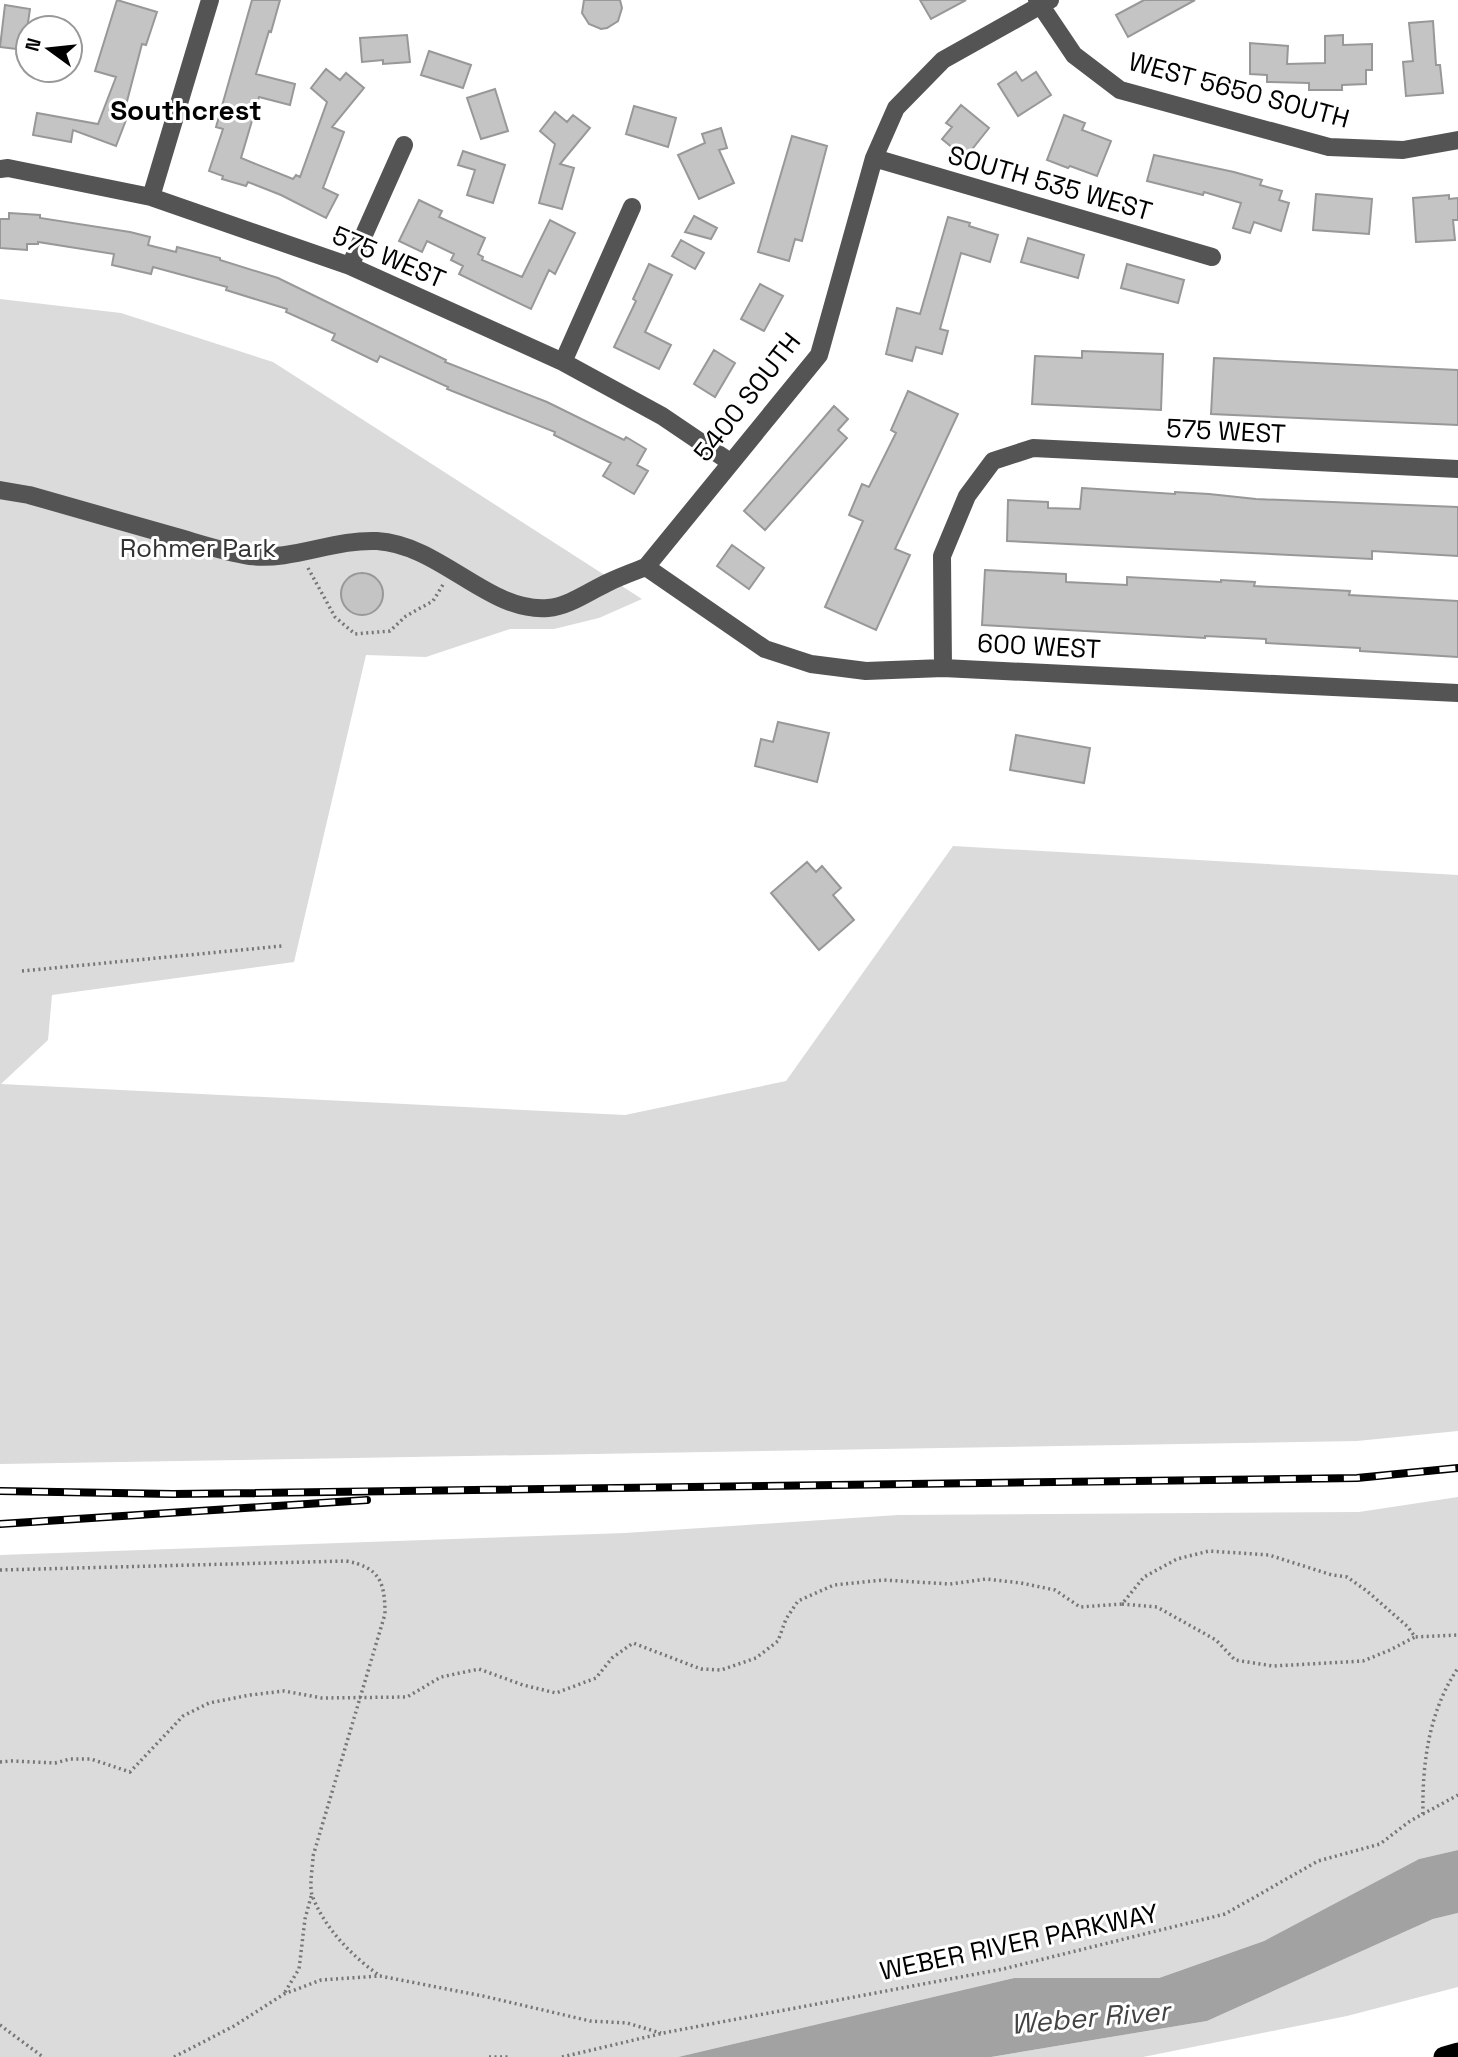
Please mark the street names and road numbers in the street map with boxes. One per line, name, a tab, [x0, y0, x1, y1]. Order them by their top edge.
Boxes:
street label: WEST 5650 SOUTH	[1125, 44, 1353, 136]
street label: SOUTH 535 WEST	[944, 138, 1156, 228]
street label: 575 WEST	[327, 218, 451, 296]
street label: 5400 SOUTH	[686, 326, 808, 468]
street label: 575 WEST	[1165, 411, 1287, 451]
street label: 600 WEST	[976, 626, 1102, 666]
street label: WEBER RIVER PARKWAY	[877, 1896, 1162, 1988]

